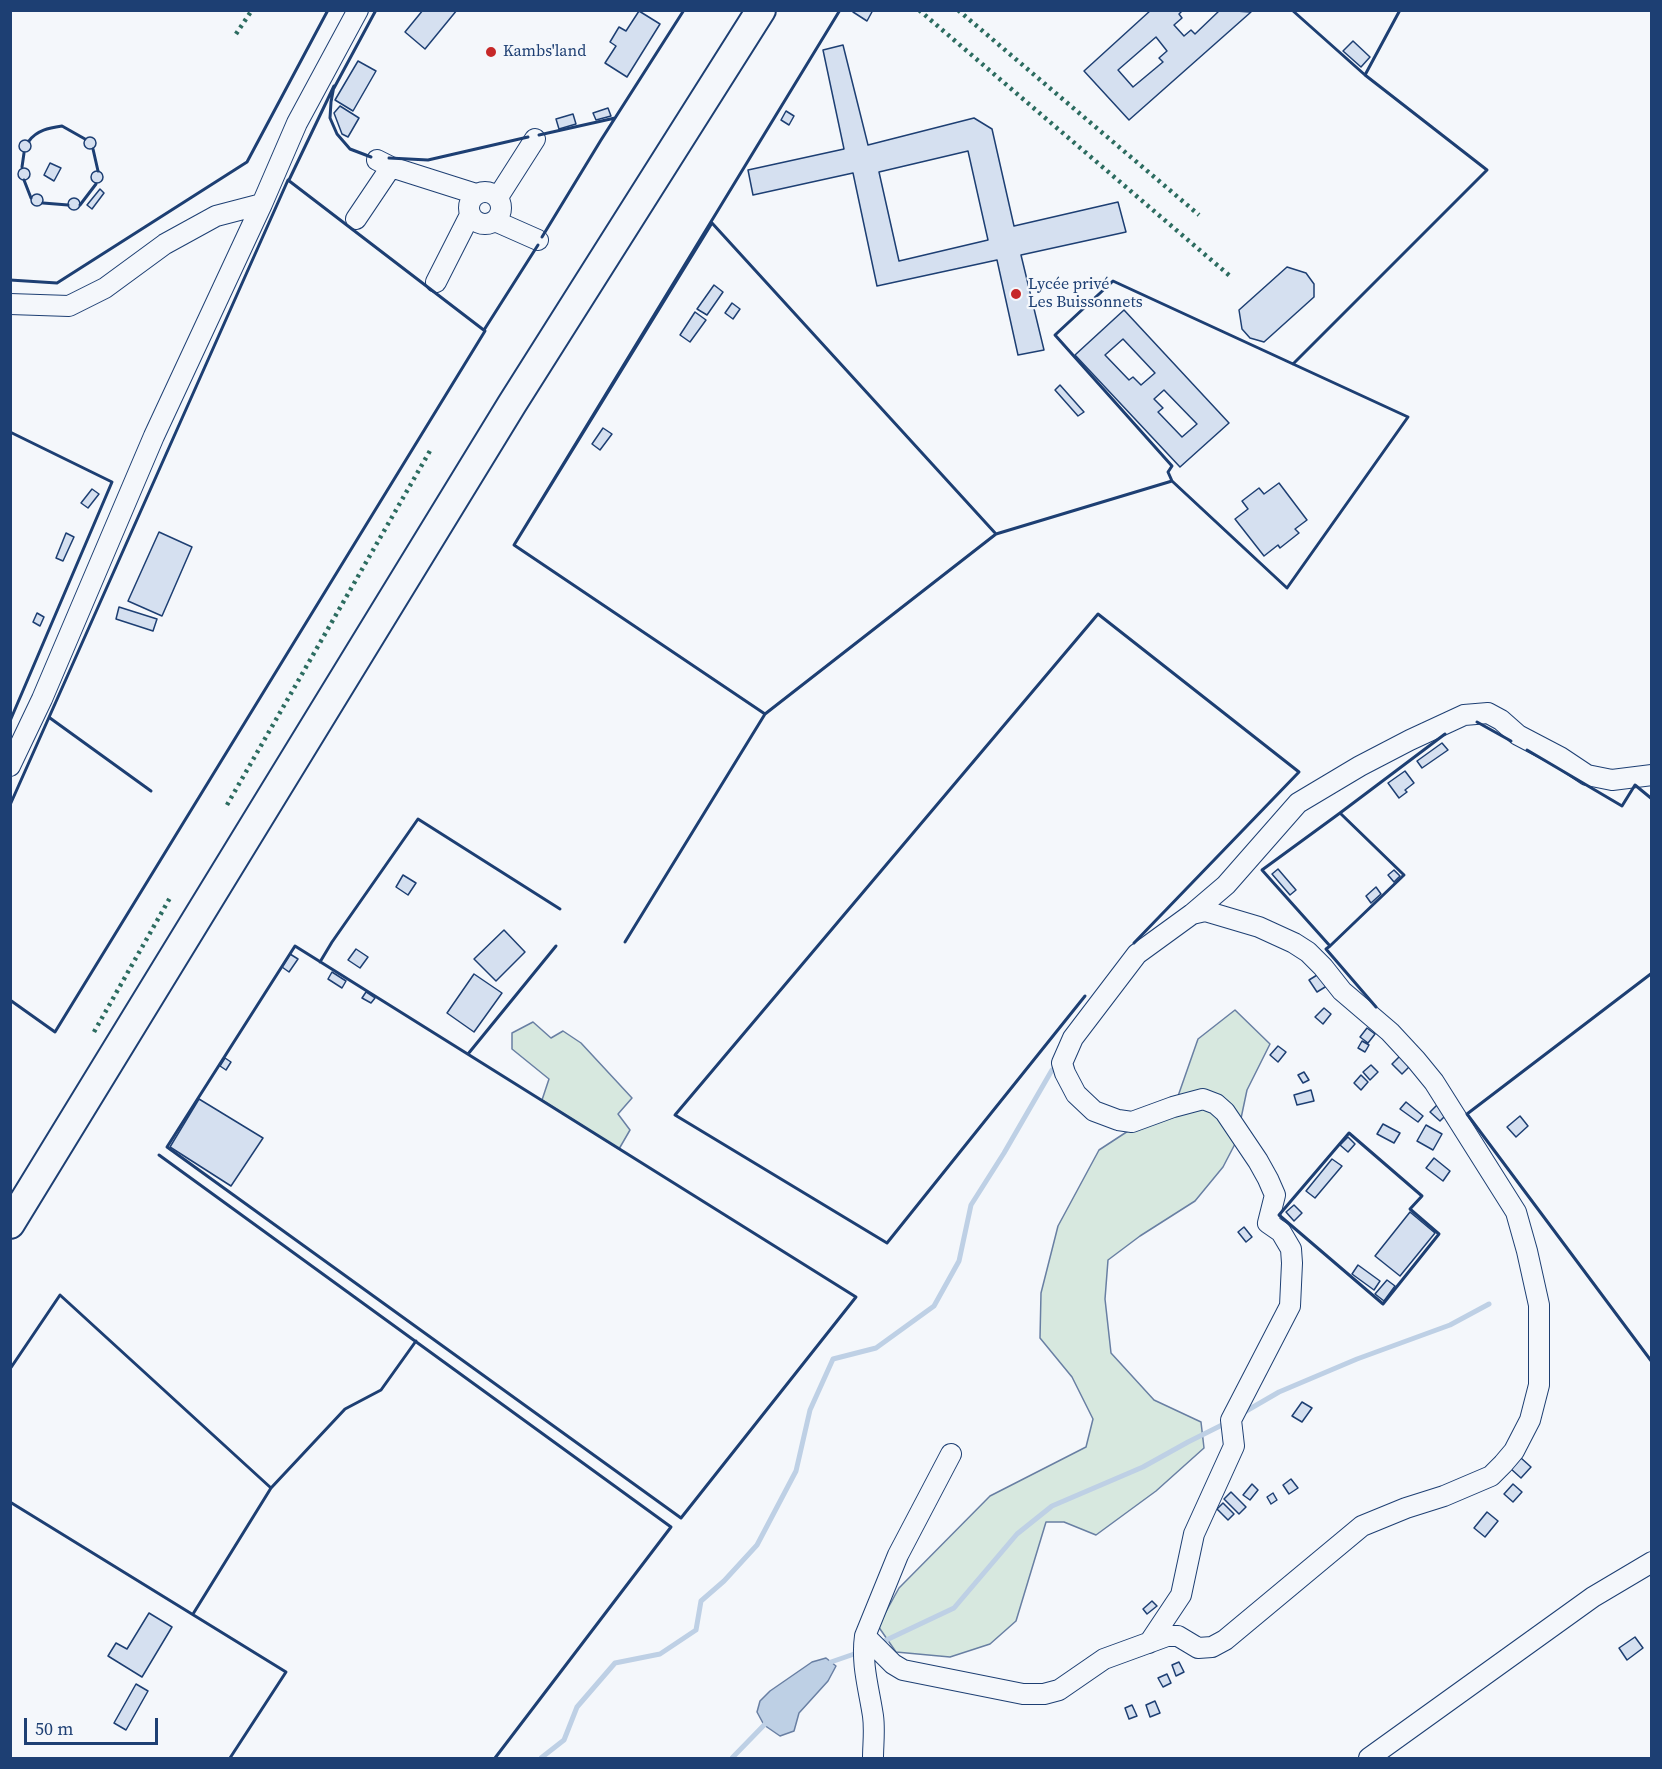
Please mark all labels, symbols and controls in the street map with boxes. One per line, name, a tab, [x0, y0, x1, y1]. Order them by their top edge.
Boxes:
place label: Kambs'land	[503, 42, 586, 62]
marker: Kambs'land	[484, 45, 498, 59]
place label: Lycée privé Les Buissonnets	[1028, 275, 1143, 313]
marker: Lycée privé Les Buissonnets	[1009, 287, 1023, 301]
scale bar	[27, 1706, 160, 1744]
text: 50 m	[35, 1716, 73, 1741]

